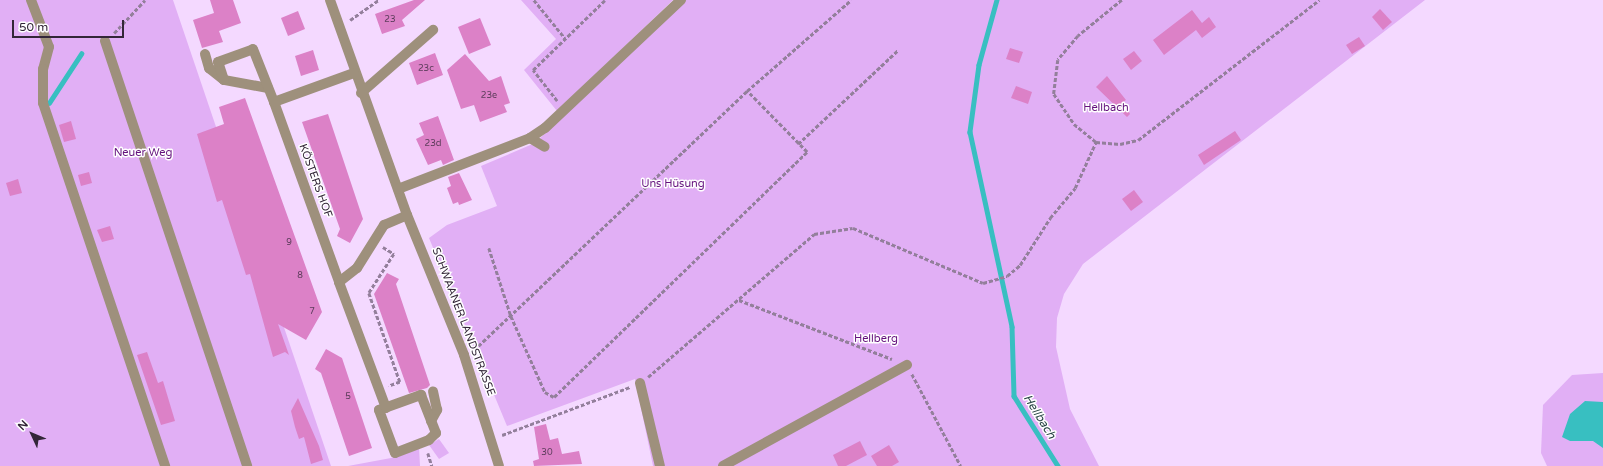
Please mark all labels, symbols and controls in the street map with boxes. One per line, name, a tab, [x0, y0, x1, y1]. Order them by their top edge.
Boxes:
scale bar	[14, 12, 126, 38]
house number: 23	[384, 15, 396, 25]
text: 50 m	[19, 20, 48, 34]
house number: 23c	[418, 64, 434, 74]
house number: 23e	[481, 91, 497, 101]
park label: Hellbach	[1083, 101, 1129, 115]
house number: 23d	[425, 139, 441, 149]
street label: KÖSTERS HOF	[296, 142, 334, 220]
park label: Neuer Weg	[114, 146, 172, 160]
park label: Uns Hüsung	[641, 177, 705, 191]
house number: 9	[286, 238, 292, 248]
street label: SCHWAANER LANDSTRASSE	[429, 246, 497, 398]
house number: 8	[297, 271, 303, 281]
house number: 7	[309, 307, 315, 317]
park label: Hellberg	[854, 332, 898, 346]
house number: 5	[345, 392, 351, 402]
water label: Hellbach	[1020, 392, 1058, 442]
north arrow	[12, 414, 52, 454]
text: N	[15, 418, 31, 433]
house number: 30	[541, 448, 553, 458]

